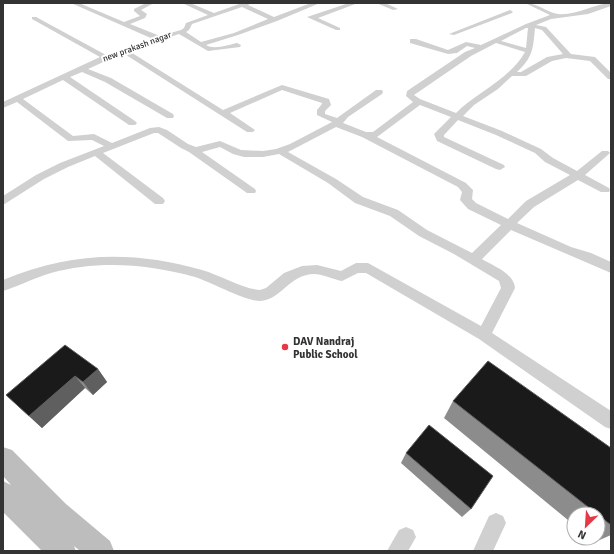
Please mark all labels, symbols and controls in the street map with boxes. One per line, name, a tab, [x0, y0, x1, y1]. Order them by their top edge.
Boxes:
street label: new prakash nagar	[101, 29, 174, 65]
place label: DAV Nandraj Public School	[293, 335, 358, 361]
marker: DAV Nandraj Public School	[280, 342, 290, 352]
north arrow	[566, 506, 606, 546]
text: N	[576, 527, 588, 542]

